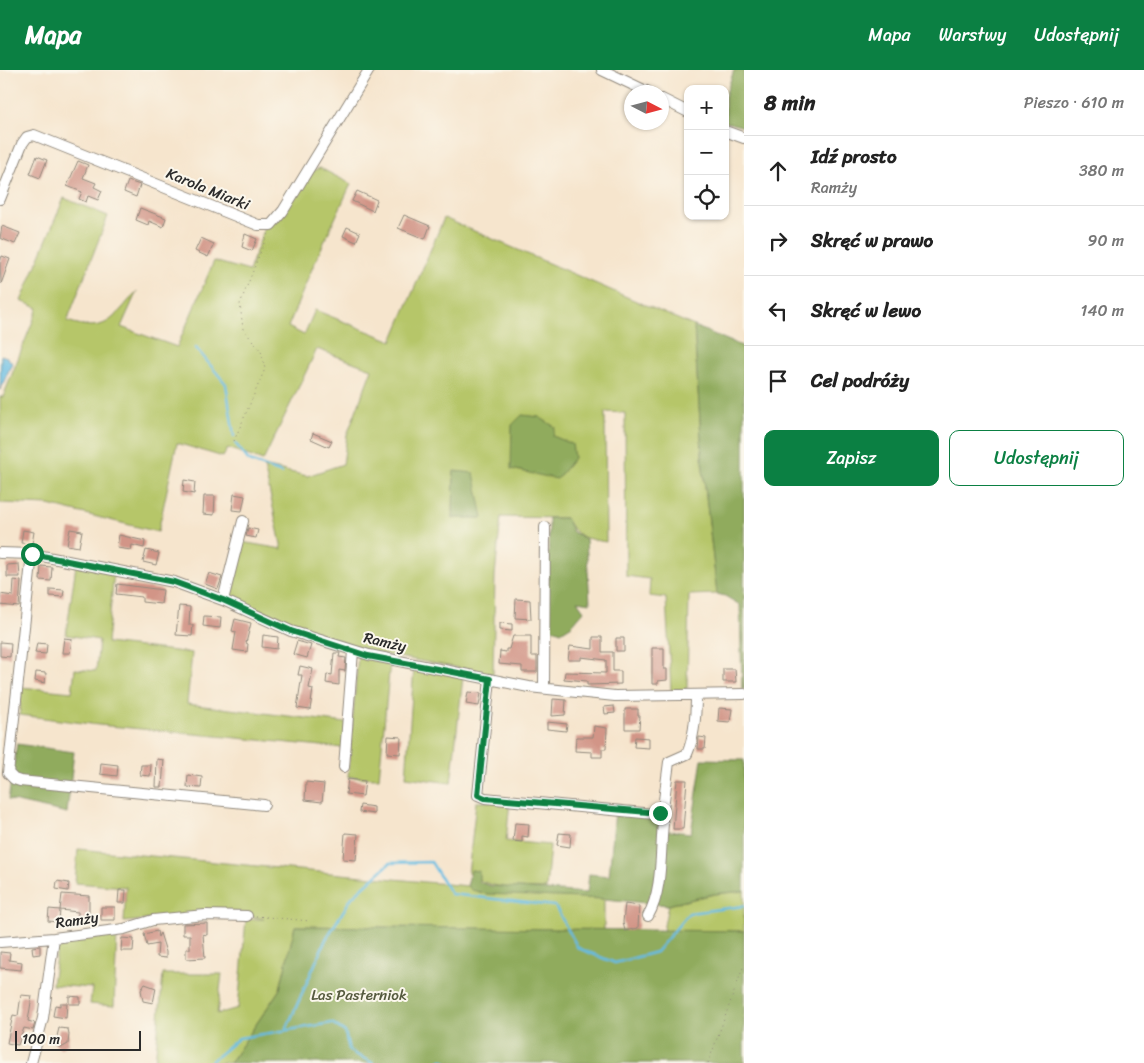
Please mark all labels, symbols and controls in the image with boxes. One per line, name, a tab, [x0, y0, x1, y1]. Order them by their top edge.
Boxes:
text: Mapa	[25, 14, 81, 56]
text: Mapa	[868, 19, 911, 51]
text: Warstwy	[939, 19, 1006, 51]
text: Udostępnij	[1034, 19, 1119, 51]
text: 8 min	[764, 84, 815, 122]
north arrow	[624, 85, 669, 130]
map controls	[684, 85, 729, 220]
button: +	[684, 85, 729, 130]
text: Pieszo · 610 m	[1024, 88, 1124, 117]
button: −	[684, 130, 729, 175]
text: Idź prosto	[811, 140, 897, 173]
text: 380 m	[1079, 156, 1124, 185]
icon: ahead	[764, 157, 792, 185]
street label: Karola Miarki	[162, 160, 255, 218]
text: Ramży	[811, 173, 857, 202]
button: locate	[684, 175, 729, 220]
text: Skręć w prawo	[811, 224, 933, 257]
text: 90 m	[1088, 226, 1124, 255]
icon: right	[764, 227, 792, 255]
text: Skręć w lewo	[811, 294, 921, 327]
text: 140 m	[1081, 296, 1124, 325]
icon: left	[764, 297, 792, 325]
text: Cel podróży	[811, 364, 909, 397]
icon: arrive	[764, 367, 792, 395]
button: Zapisz	[764, 430, 939, 486]
button: Udostępnij	[949, 430, 1124, 486]
route start	[21, 543, 44, 566]
street label: Ramży	[361, 624, 409, 660]
route end	[649, 802, 672, 825]
street label: Ramży	[54, 904, 100, 936]
park label: Las Pasterniok	[311, 982, 407, 1008]
text: 100 m	[22, 1027, 60, 1052]
scale bar	[15, 1028, 141, 1051]

